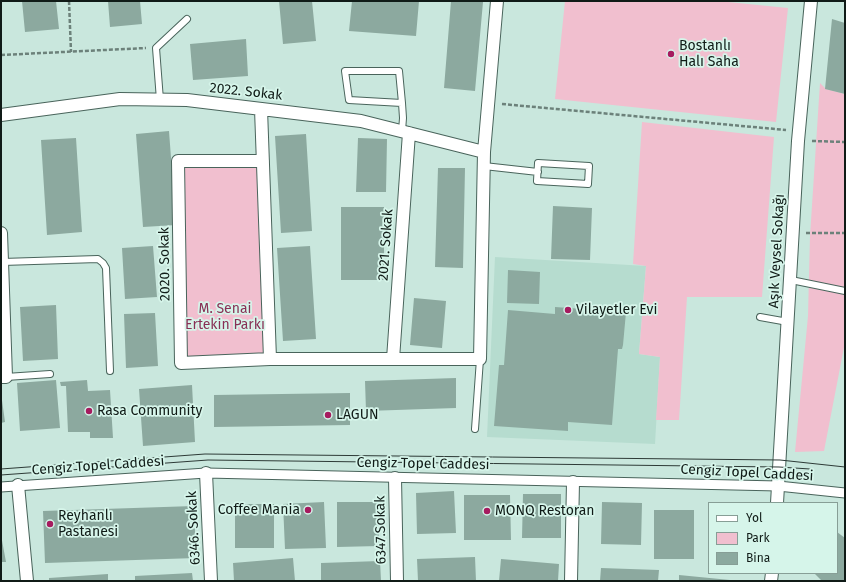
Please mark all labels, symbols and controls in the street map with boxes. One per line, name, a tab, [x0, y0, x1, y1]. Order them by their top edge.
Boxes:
place label: Bostanlı Halı Saha	[679, 38, 739, 70]
marker: Bostanlı Halı Saha	[666, 49, 676, 59]
street label: 2022. Sokak	[209, 80, 283, 104]
street label: Aşık Veysel Sokağı	[766, 193, 788, 309]
street label: 2021. Sokak	[375, 209, 397, 281]
street label: 2020. Sokak	[156, 227, 174, 301]
park label: M. Senai Ertekin Parkı	[185, 301, 265, 334]
place label: Vilayetler Evi	[576, 302, 657, 318]
marker: Vilayetler Evi	[563, 305, 573, 315]
place label: Rasa Community	[97, 403, 202, 419]
marker: Rasa Community	[84, 406, 94, 416]
place label: LAGUN	[336, 407, 379, 423]
marker: LAGUN	[323, 410, 333, 420]
street label: Cengiz Topel Caddesi	[31, 453, 165, 479]
street label: Cengiz Topel Caddesi	[356, 454, 490, 474]
street label: Cengiz Topel Caddesi	[680, 461, 814, 485]
street label: 6346. Sokak	[184, 491, 204, 565]
street label: 6347.Sokak	[372, 496, 390, 564]
place label: Coffee Mania	[218, 502, 300, 518]
legend	[708, 502, 838, 574]
place label: MONQ Restoran	[495, 503, 595, 519]
marker: Coffee Mania	[303, 505, 313, 515]
marker: MONQ Restoran	[482, 506, 492, 516]
place label: Reyhanlı Pastanesi	[58, 508, 118, 540]
text: Yol	[746, 511, 762, 525]
marker: Reyhanlı Pastanesi	[45, 519, 55, 529]
text: Park	[746, 531, 770, 545]
text: Bina	[746, 551, 770, 565]

